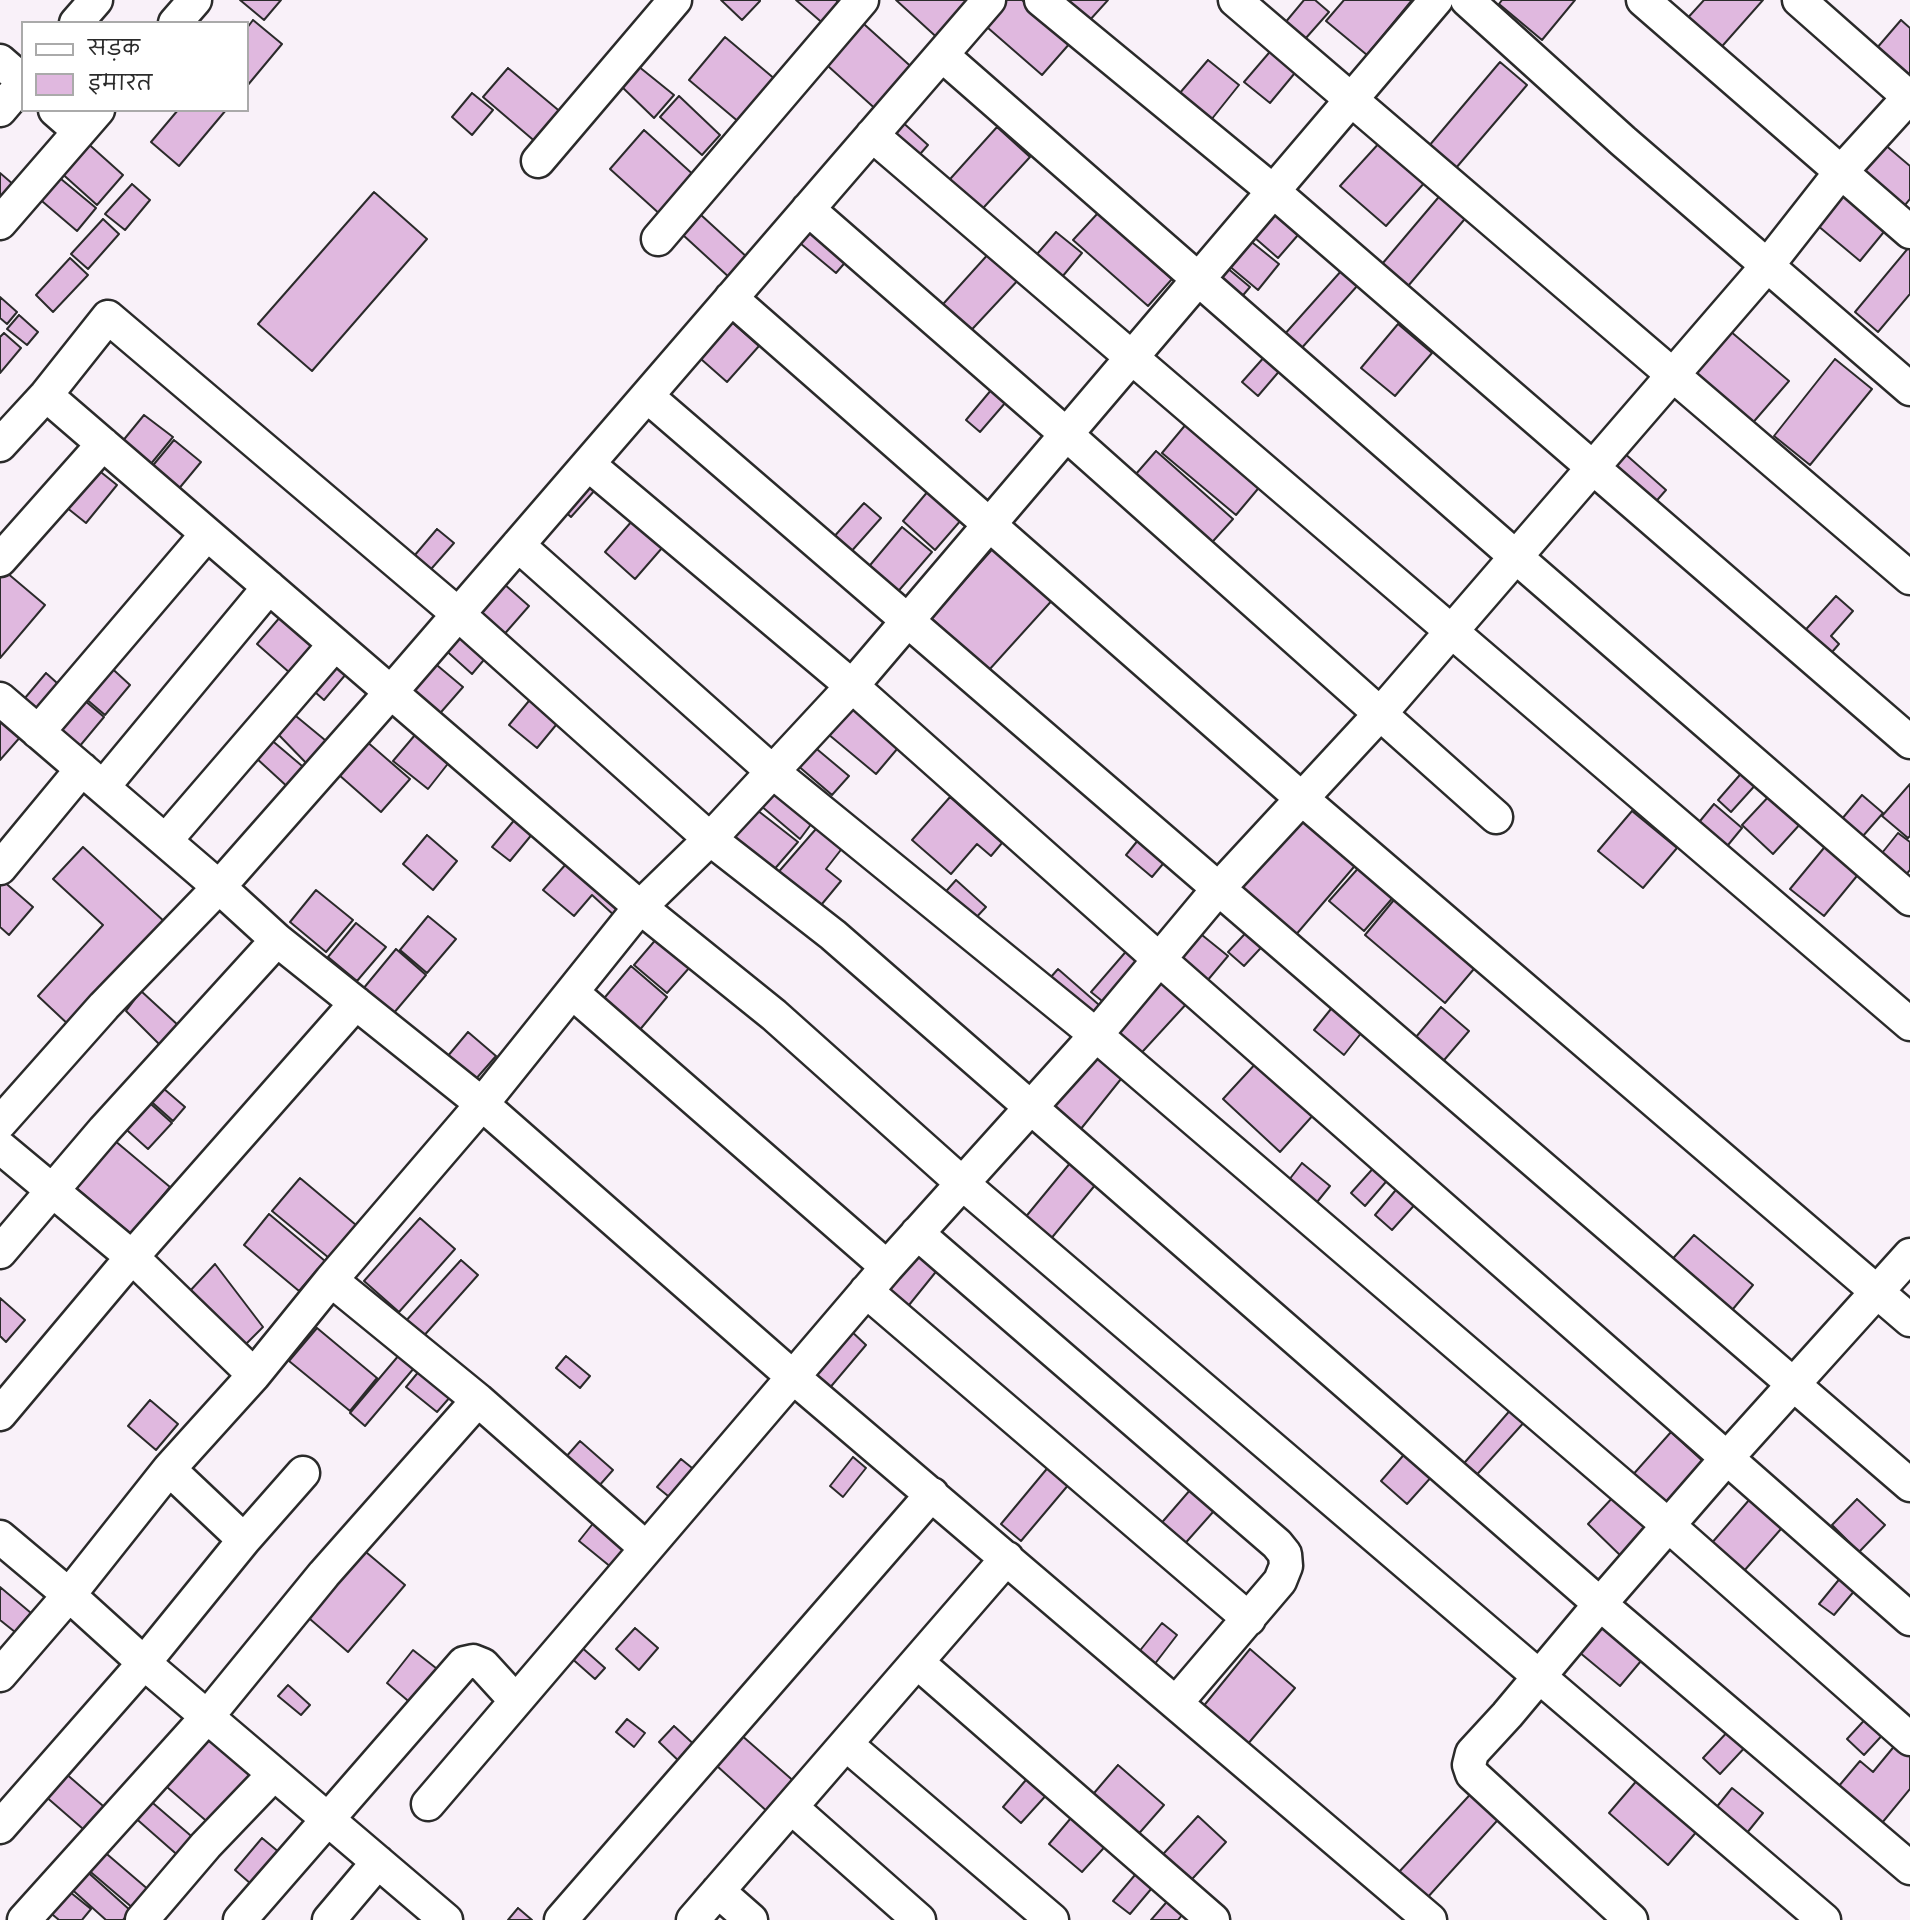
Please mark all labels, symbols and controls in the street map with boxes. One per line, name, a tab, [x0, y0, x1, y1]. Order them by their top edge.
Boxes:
legend	[21, 21, 248, 112]
text: सड़क	[88, 34, 140, 63]
text: इमारत	[88, 69, 152, 98]

